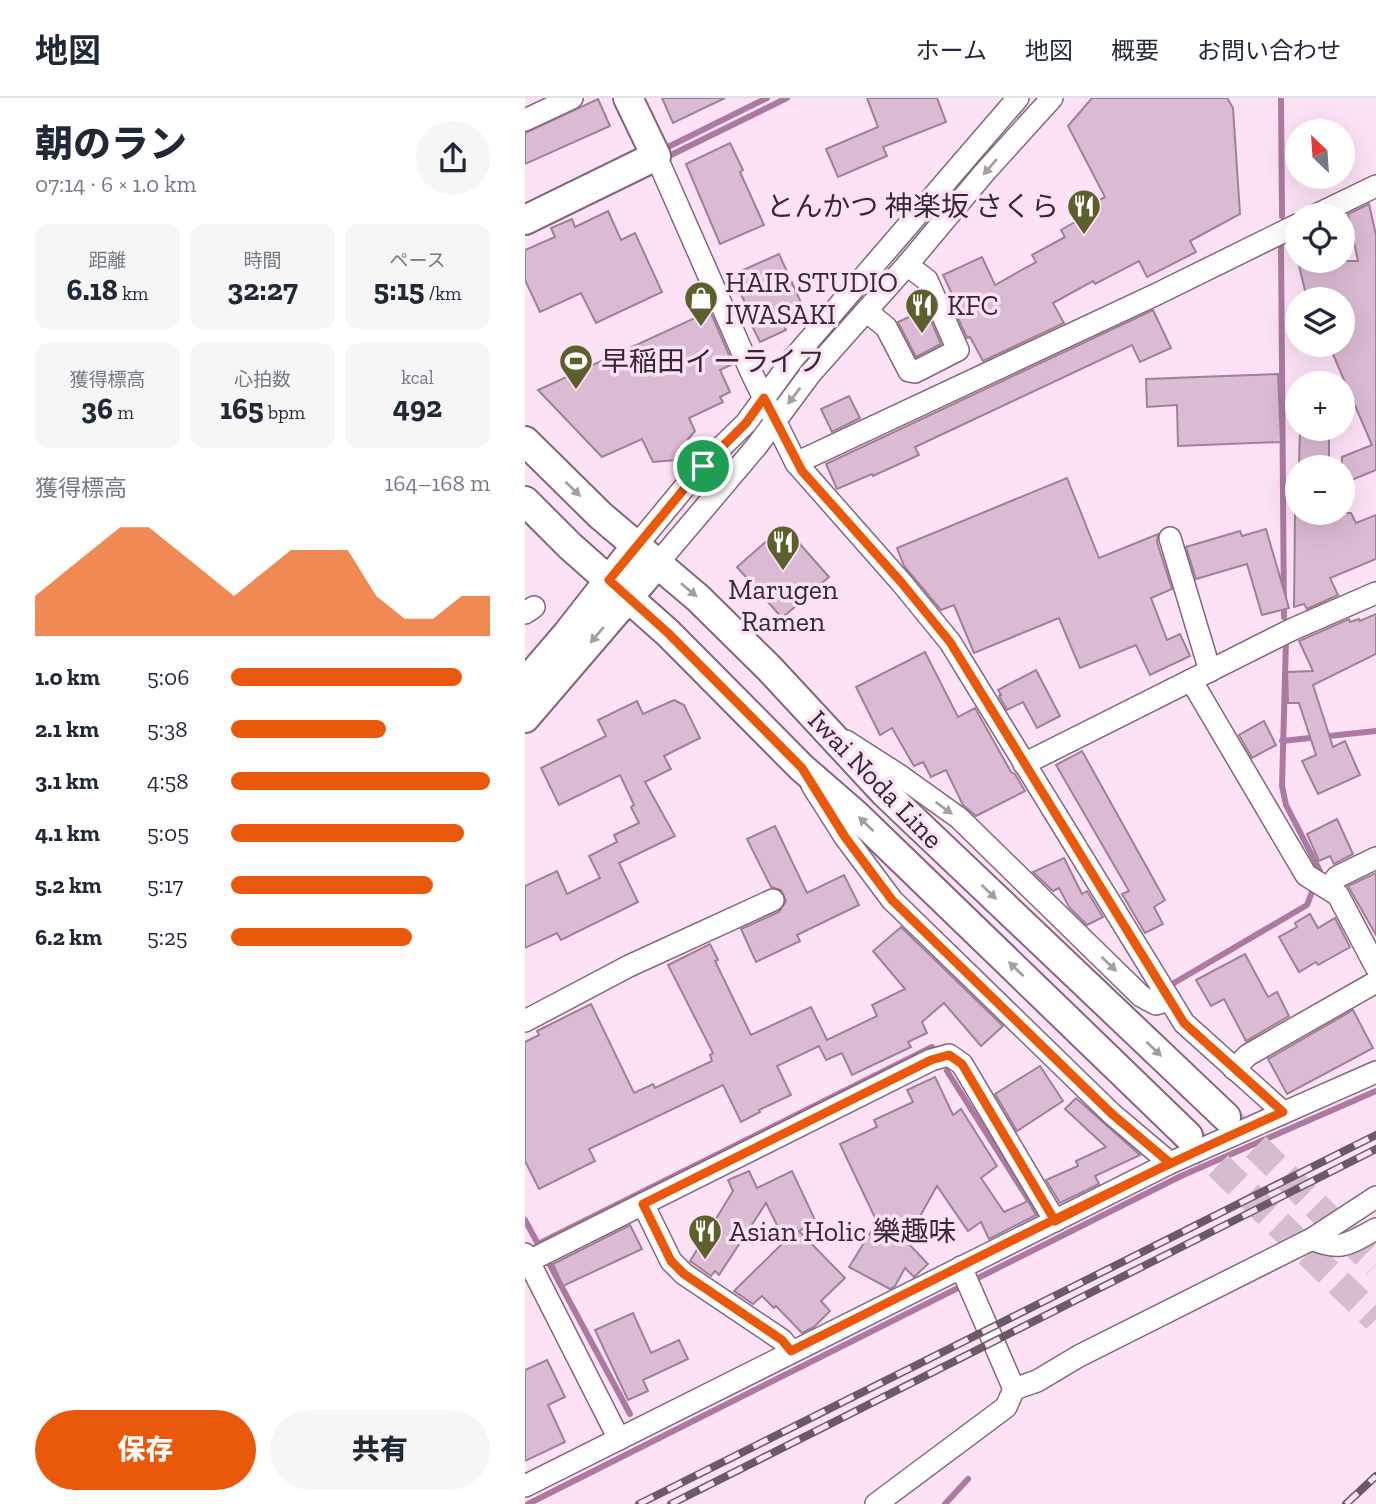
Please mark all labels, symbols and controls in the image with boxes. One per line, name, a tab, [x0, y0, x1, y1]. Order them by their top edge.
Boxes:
text: 地図	[35, 31, 101, 70]
text: ホーム	[916, 36, 987, 65]
text: 地図	[1025, 36, 1073, 65]
text: 概要	[1111, 36, 1159, 65]
text: お問い合わせ	[1197, 36, 1341, 65]
north arrow	[1285, 119, 1355, 189]
map controls	[1285, 119, 1355, 525]
text: 朝のラン	[35, 121, 187, 167]
button: share	[416, 121, 490, 195]
one-way arrow	[982, 158, 998, 175]
text: 07:14 · 6 × 1.0 km	[35, 170, 196, 198]
restaurant icon: とんかつ 神楽坂 さくら	[1065, 187, 1103, 236]
place label: とんかつ 神楽坂 さくら	[766, 190, 1059, 223]
button: locate	[1285, 203, 1355, 273]
text: 距離	[88, 249, 127, 272]
text: 時間	[243, 249, 282, 272]
text: ペース	[389, 249, 446, 272]
place label: HAIR STUDIO IWASAKI	[725, 266, 898, 331]
text: 6.18	[67, 272, 118, 308]
text: 32:27	[227, 272, 298, 308]
text: 5:15	[374, 272, 424, 308]
shop icon: HAIR STUDIO IWASAKI	[682, 279, 720, 328]
text: km	[118, 282, 148, 305]
text: /km	[424, 282, 461, 305]
restaurant icon: KFC	[903, 286, 941, 335]
button: layers	[1285, 287, 1355, 357]
place label: KFC	[947, 289, 999, 322]
sports icon: 早稲田イーライフ	[557, 342, 595, 391]
place label: 早稲田イーライフ	[601, 345, 825, 378]
text: kcal	[401, 366, 434, 389]
text: 獲得標高	[69, 368, 146, 391]
text: 心拍数	[234, 368, 291, 391]
button: +	[1285, 371, 1355, 441]
one-way arrow	[787, 386, 802, 404]
text: 492	[393, 389, 442, 425]
text: 36	[81, 391, 113, 427]
text: 165	[220, 391, 264, 427]
text: m	[113, 401, 134, 424]
text: bpm	[264, 401, 305, 424]
pin	[673, 436, 733, 496]
icon: arrive	[684, 447, 722, 485]
button: −	[1285, 455, 1355, 525]
text: 164–168 m	[384, 469, 490, 497]
text: 獲得標高	[35, 474, 127, 502]
one-way arrow	[565, 481, 582, 498]
restaurant icon: Marugen Ramen	[764, 523, 802, 572]
place label: Marugen Ramen	[728, 573, 838, 638]
one-way arrow	[680, 582, 697, 597]
one-way arrow	[590, 626, 605, 643]
text: 1.0 km	[35, 663, 100, 691]
text: 5:06	[147, 663, 189, 691]
street label: Iwai Noda Line	[802, 703, 950, 855]
text: 2.1 km	[35, 715, 99, 743]
text: 5:38	[147, 715, 188, 743]
text: 3.1 km	[35, 767, 99, 795]
text: 4:58	[147, 767, 189, 795]
one-way arrow	[935, 800, 953, 814]
one-way arrow	[857, 815, 874, 832]
text: 4.1 km	[35, 819, 100, 847]
text: 5:05	[147, 819, 189, 847]
text: 5.2 km	[35, 871, 102, 899]
text: 5:17	[147, 871, 183, 899]
one-way arrow	[980, 883, 997, 899]
text: 6.2 km	[35, 923, 102, 951]
text: 5:25	[147, 923, 188, 951]
one-way arrow	[1100, 956, 1117, 972]
one-way arrow	[1008, 962, 1025, 978]
one-way arrow	[1145, 1040, 1162, 1056]
restaurant icon: Asian Holic 樂趣味	[686, 1212, 724, 1261]
place label: Asian Holic 樂趣味	[729, 1215, 957, 1248]
button: 保存	[35, 1410, 256, 1490]
button: 共有	[270, 1410, 490, 1490]

